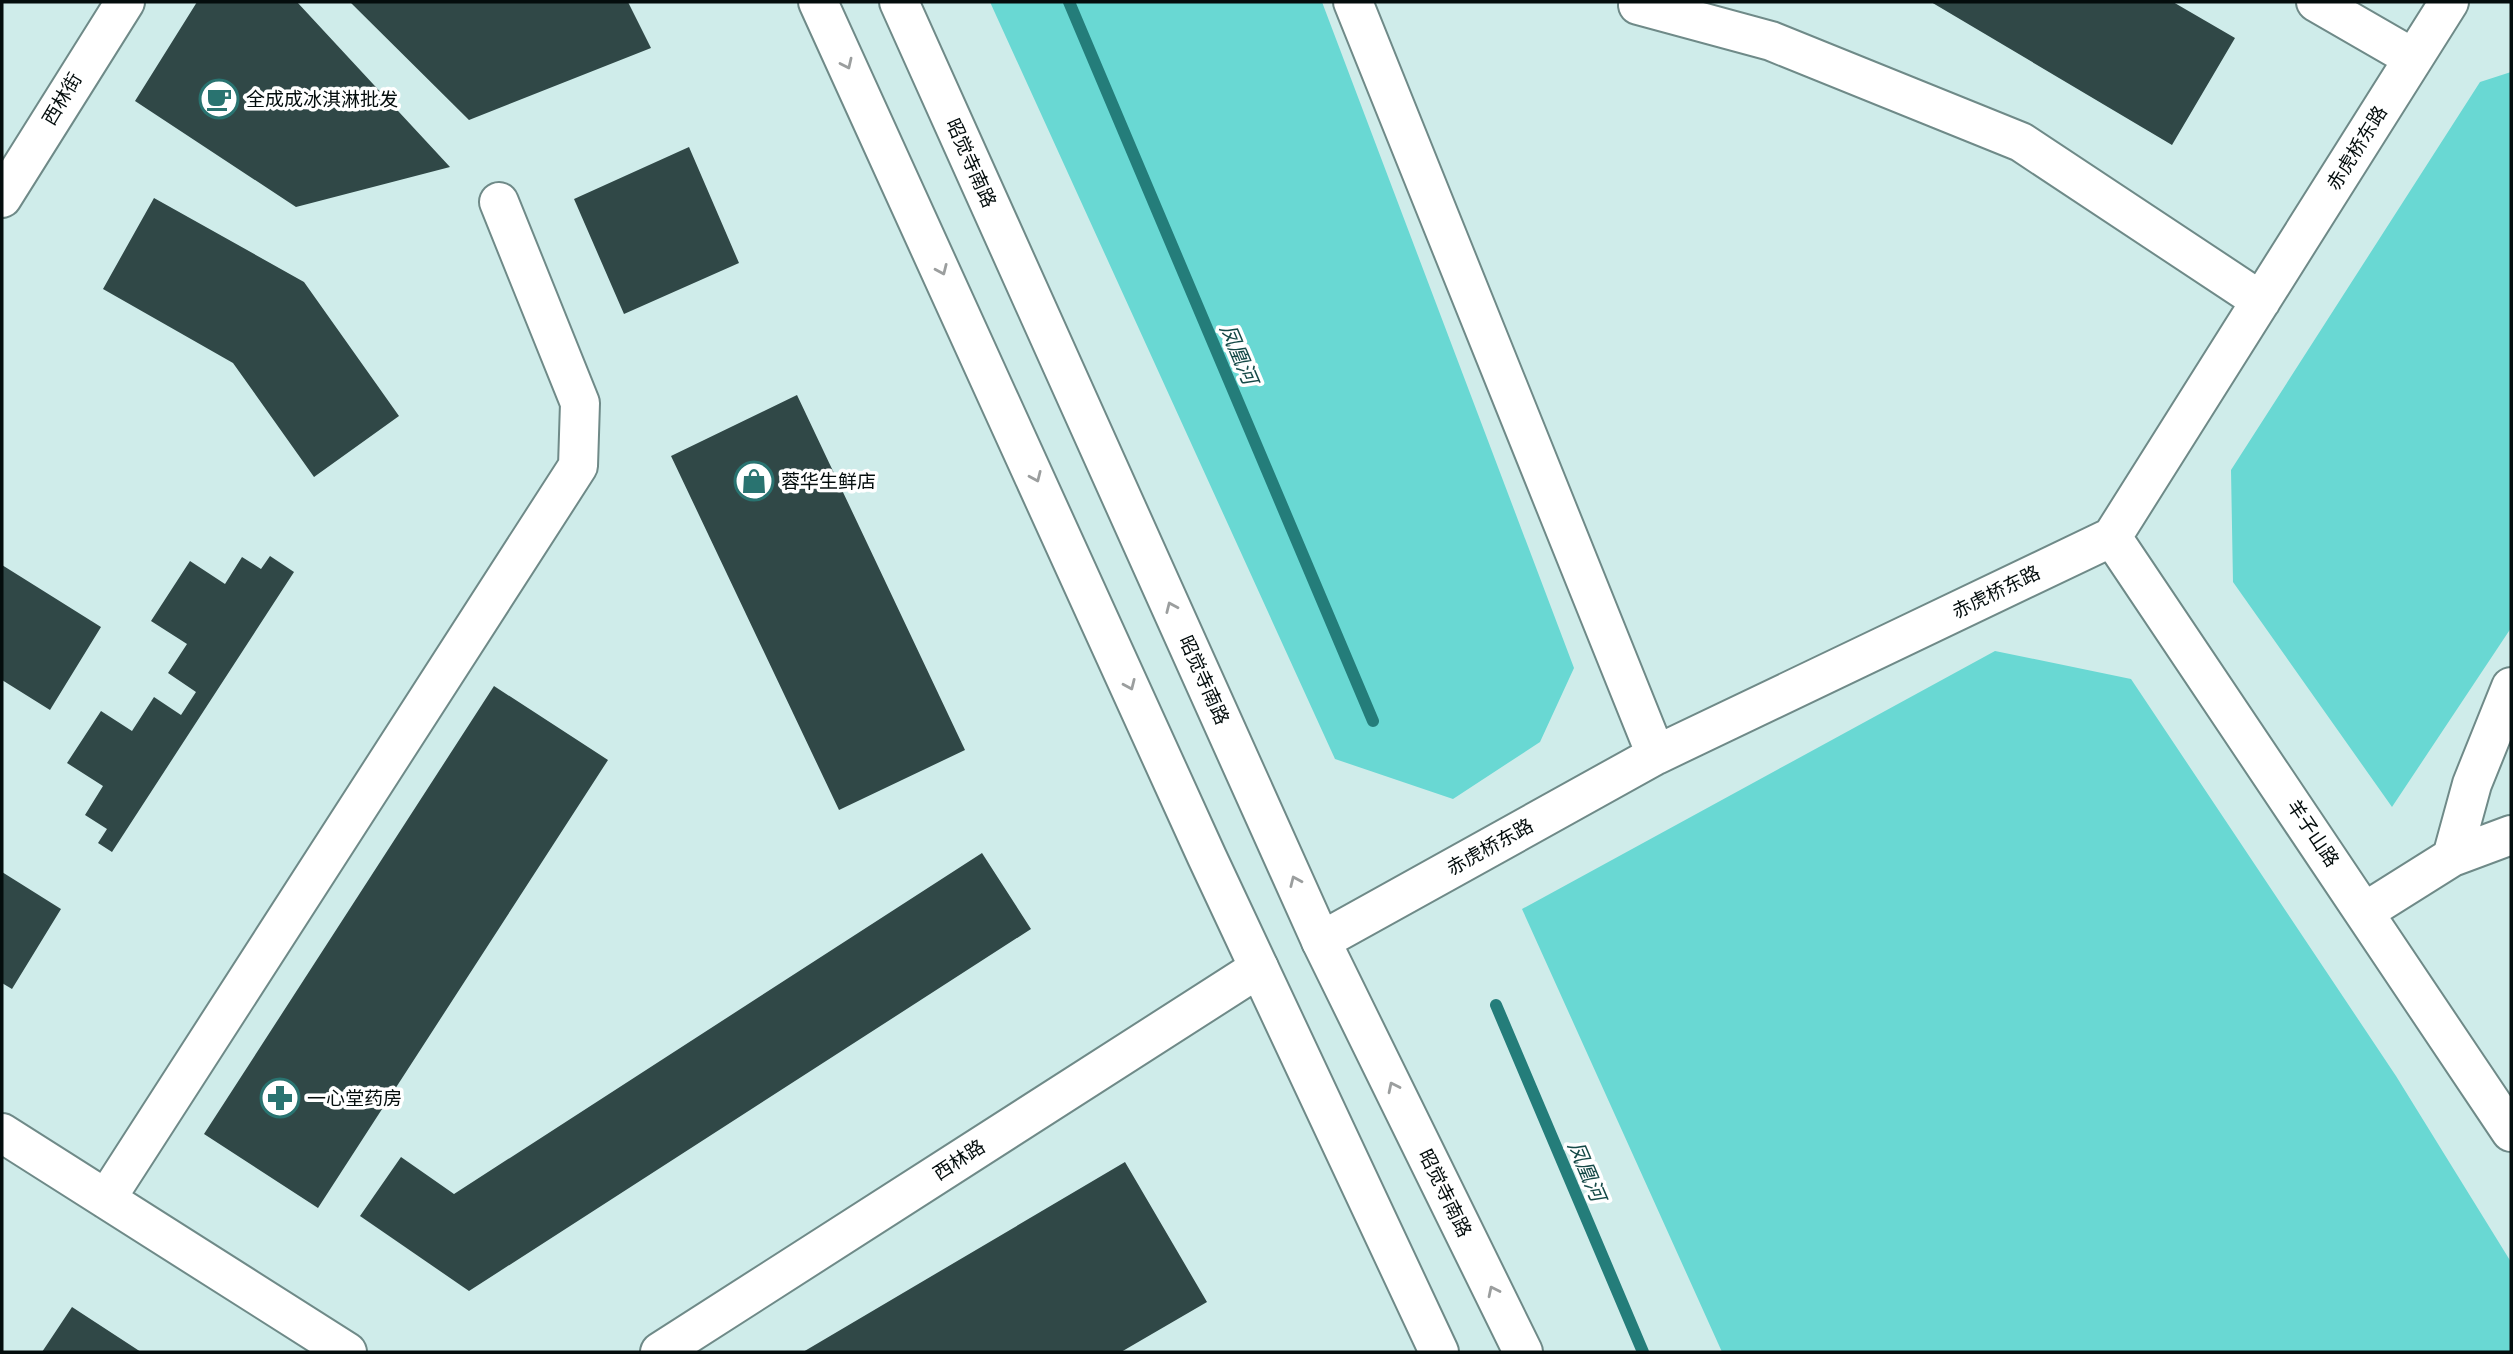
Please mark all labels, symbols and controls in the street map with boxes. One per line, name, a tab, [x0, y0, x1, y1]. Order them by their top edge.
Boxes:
one-way arrow	[839, 57, 853, 69]
street label: 西林街	[37, 69, 87, 129]
cafe icon: 全成成冰淇淋批发	[198, 78, 240, 120]
place label: 全成成冰淇淋批发	[246, 88, 398, 111]
street label: 赤虎桥东路	[2322, 102, 2392, 194]
street label: 昭觉寺南路	[941, 115, 1001, 211]
one-way arrow	[934, 263, 948, 275]
water label: 凤凰河	[1215, 320, 1264, 392]
shop icon: 蓉华生鲜店	[733, 460, 775, 502]
place label: 蓉华生鲜店	[781, 470, 876, 493]
one-way arrow	[1028, 470, 1042, 483]
street label: 赤虎桥东路	[1948, 561, 2044, 623]
one-way arrow	[1165, 602, 1179, 614]
street label: 昭觉寺南路	[1174, 632, 1234, 728]
one-way arrow	[1122, 678, 1136, 690]
street label: 羊子山路	[2282, 795, 2344, 871]
street label: 赤虎桥东路	[1443, 814, 1537, 880]
one-way arrow	[1289, 876, 1303, 889]
pharmacy icon: 一心堂药房	[259, 1077, 301, 1119]
one-way arrow	[1387, 1082, 1401, 1094]
place label: 一心堂药房	[307, 1087, 402, 1110]
street label: 西林路	[929, 1135, 989, 1185]
water label: 凤凰河	[1563, 1137, 1612, 1209]
street label: 昭觉寺南路	[1414, 1145, 1476, 1241]
one-way arrow	[1487, 1286, 1501, 1298]

